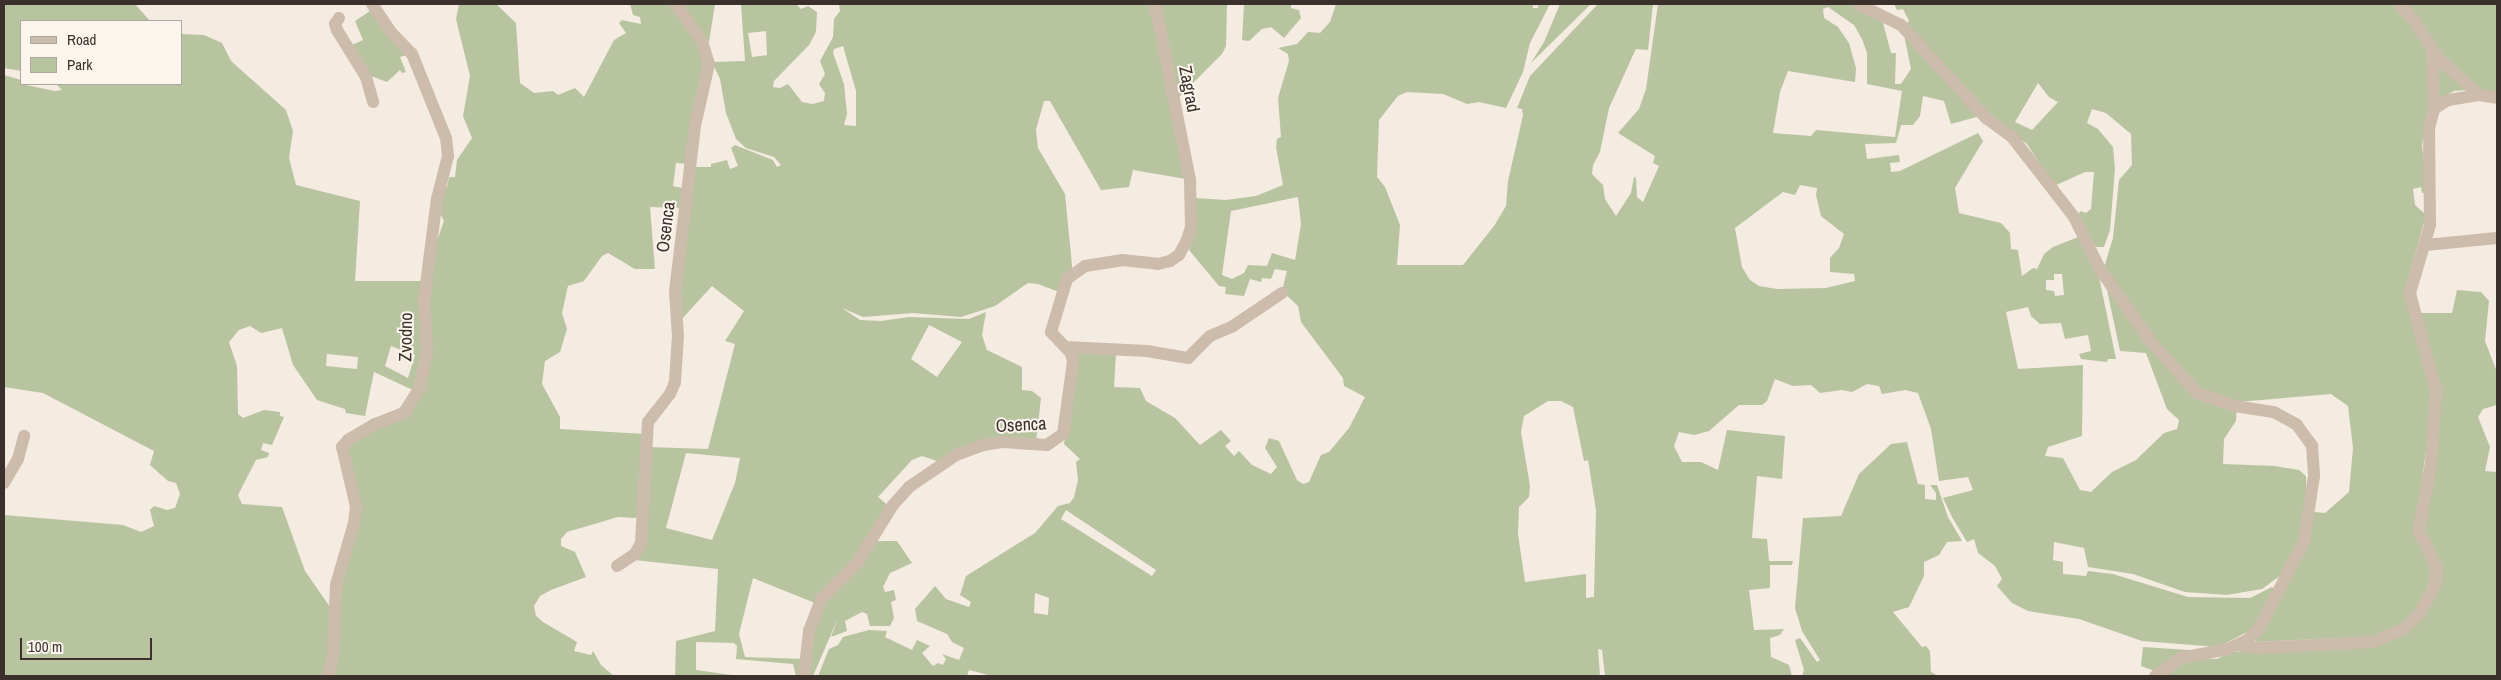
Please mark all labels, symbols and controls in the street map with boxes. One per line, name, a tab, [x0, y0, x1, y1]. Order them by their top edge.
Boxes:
legend	[20, 20, 182, 85]
text: Road	[67, 29, 96, 50]
text: Park	[67, 54, 92, 75]
street label: Zagrad	[1174, 64, 1204, 114]
street label: Osenca	[652, 200, 680, 254]
street label: Zvodno	[395, 312, 417, 362]
street label: Osenca	[995, 413, 1047, 437]
scale bar	[22, 628, 155, 660]
text: 100 m	[28, 636, 62, 657]

